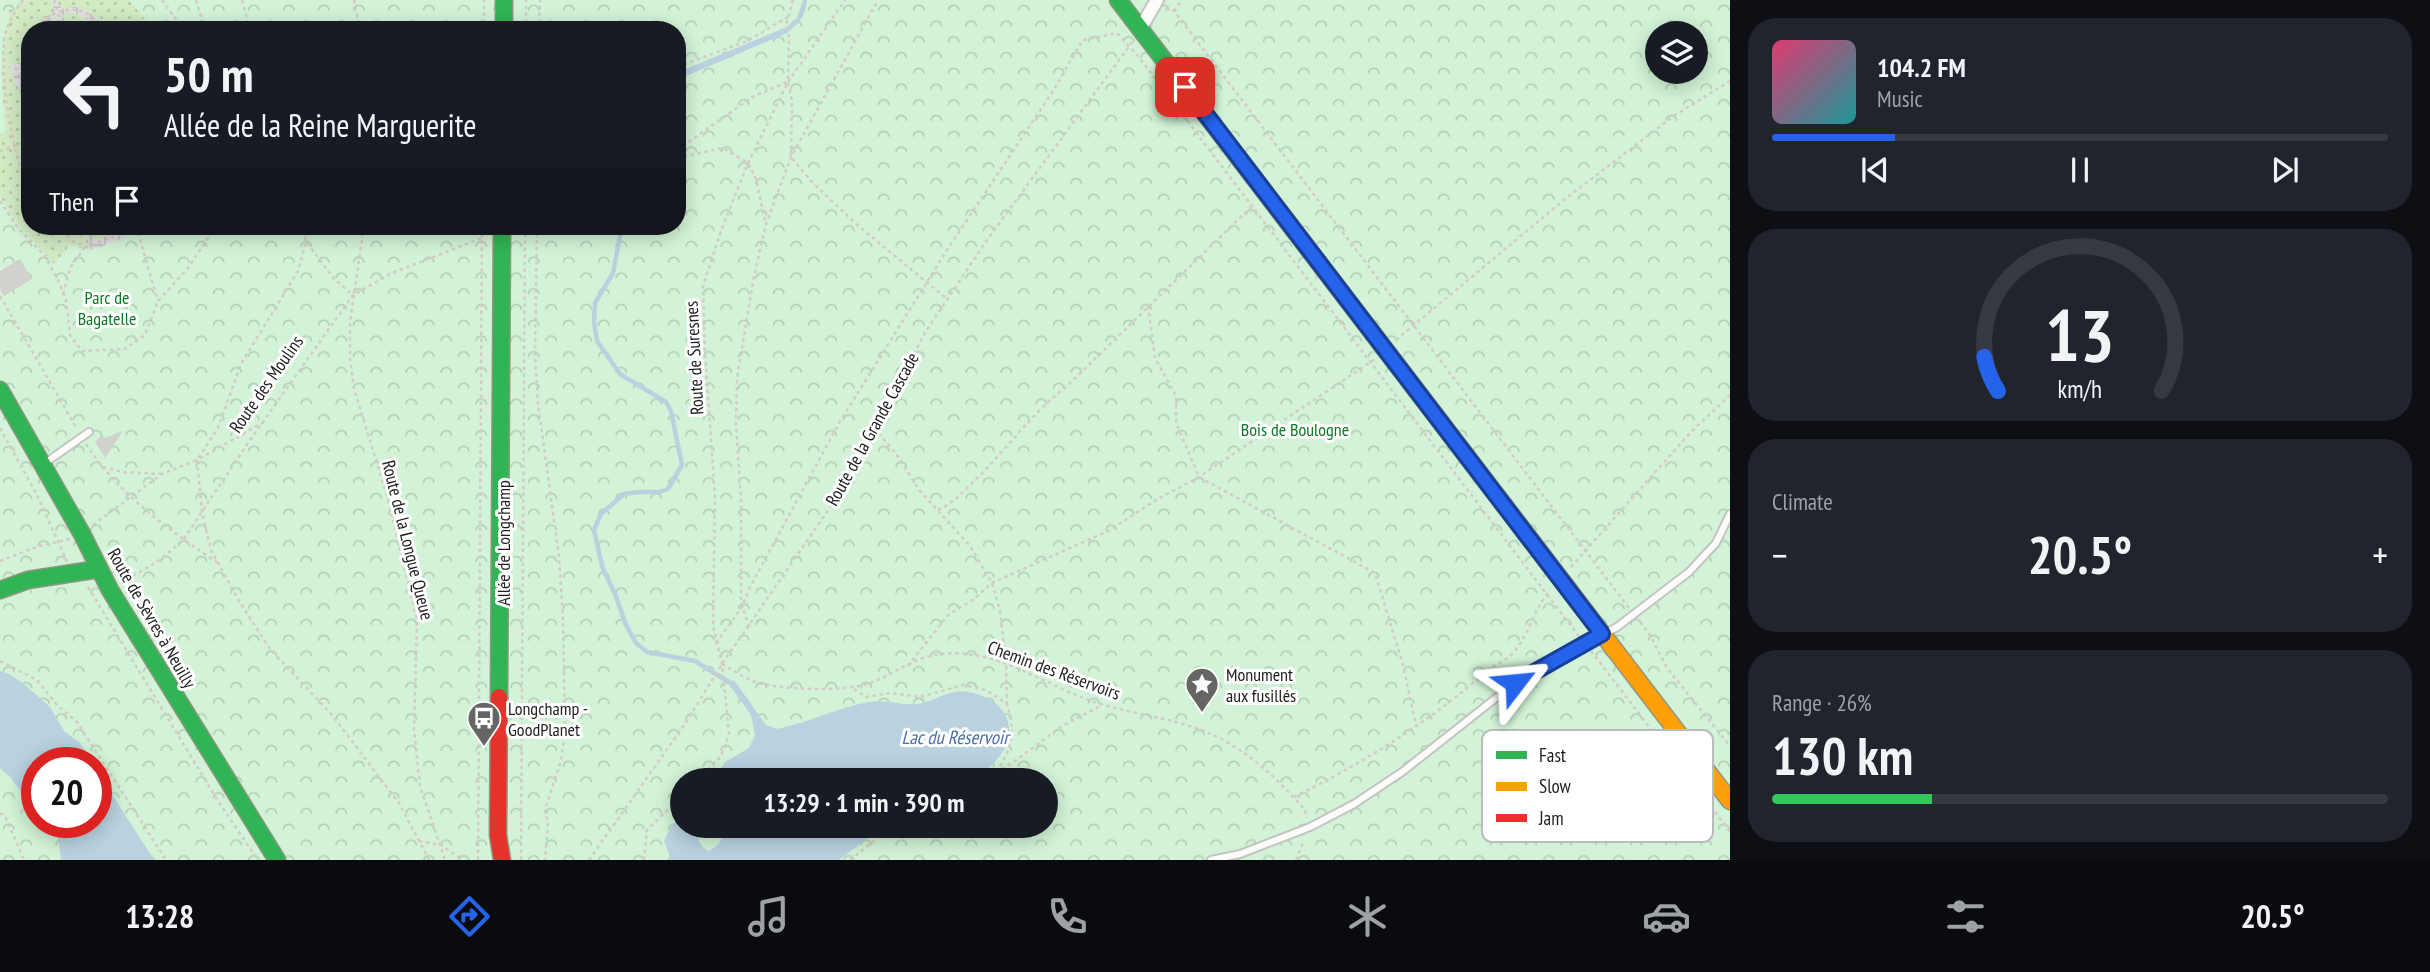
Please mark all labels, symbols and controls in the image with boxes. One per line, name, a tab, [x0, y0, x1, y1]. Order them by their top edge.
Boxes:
map controls	[1645, 21, 1708, 84]
button: layers	[1645, 21, 1708, 84]
text: 50 m	[164, 42, 253, 106]
icon: left	[49, 49, 140, 140]
text: 104.2 FM	[1877, 51, 1966, 84]
pin	[1155, 57, 1215, 117]
icon: arrive	[1166, 68, 1204, 106]
text: Music	[1877, 84, 1923, 113]
text: Allée de la Reine Marguerite	[164, 104, 477, 146]
icon: previous	[1856, 151, 1894, 189]
icon: pause	[2061, 151, 2099, 189]
icon: next	[2266, 151, 2304, 189]
icon: arrive	[108, 182, 146, 220]
text: Then	[49, 185, 94, 218]
park label: Parc de Bagatelle	[78, 286, 136, 330]
text: 13	[2045, 287, 2115, 381]
street label: Route de Suresnes	[680, 300, 708, 416]
street label: Route des Moulins	[224, 331, 308, 437]
street label: Route de la Grande Cascade	[820, 348, 924, 510]
text: km/h	[2058, 373, 2102, 405]
park label: Bois de Boulogne	[1241, 418, 1349, 441]
street label: Route de la Longue Queue	[377, 458, 439, 622]
street label: Allée de Longchamp	[492, 480, 515, 606]
text: Climate	[1772, 487, 1833, 516]
text: 20.5°	[2028, 521, 2132, 588]
text: −	[1772, 530, 1788, 579]
text: +	[2372, 530, 2388, 579]
street label: Route de Sèvres à Neuilly	[103, 544, 202, 692]
street label: Chemin des Réservoirs	[984, 635, 1124, 705]
position arrow	[1478, 646, 1552, 720]
place label: Monument aux fusillés	[1226, 663, 1296, 707]
place icon: Monument aux fusillés	[1183, 665, 1221, 714]
text: Range · 26%	[1772, 688, 1872, 717]
place label: Longchamp - GoodPlanet	[508, 697, 588, 741]
bus stop icon: Longchamp - GoodPlanet	[465, 699, 503, 748]
text: 130 km	[1772, 722, 1913, 789]
water label: Lac du Réservoir	[902, 725, 1011, 749]
legend	[1482, 730, 1713, 842]
text: Fast	[1539, 743, 1567, 767]
speed limit sign: 20	[21, 747, 112, 838]
text: Slow	[1539, 774, 1572, 798]
text: 13:29 · 1 min · 390 m	[764, 786, 964, 819]
text: Jam	[1538, 806, 1564, 830]
icon: directions	[445, 892, 494, 941]
icon: music	[744, 892, 793, 941]
icon: phone	[1043, 892, 1092, 941]
icon: climate	[1343, 892, 1392, 941]
icon: car	[1642, 892, 1691, 941]
icon: filters	[1941, 892, 1990, 941]
text: 13:28	[125, 895, 194, 937]
text: 20.5°	[2240, 895, 2305, 937]

